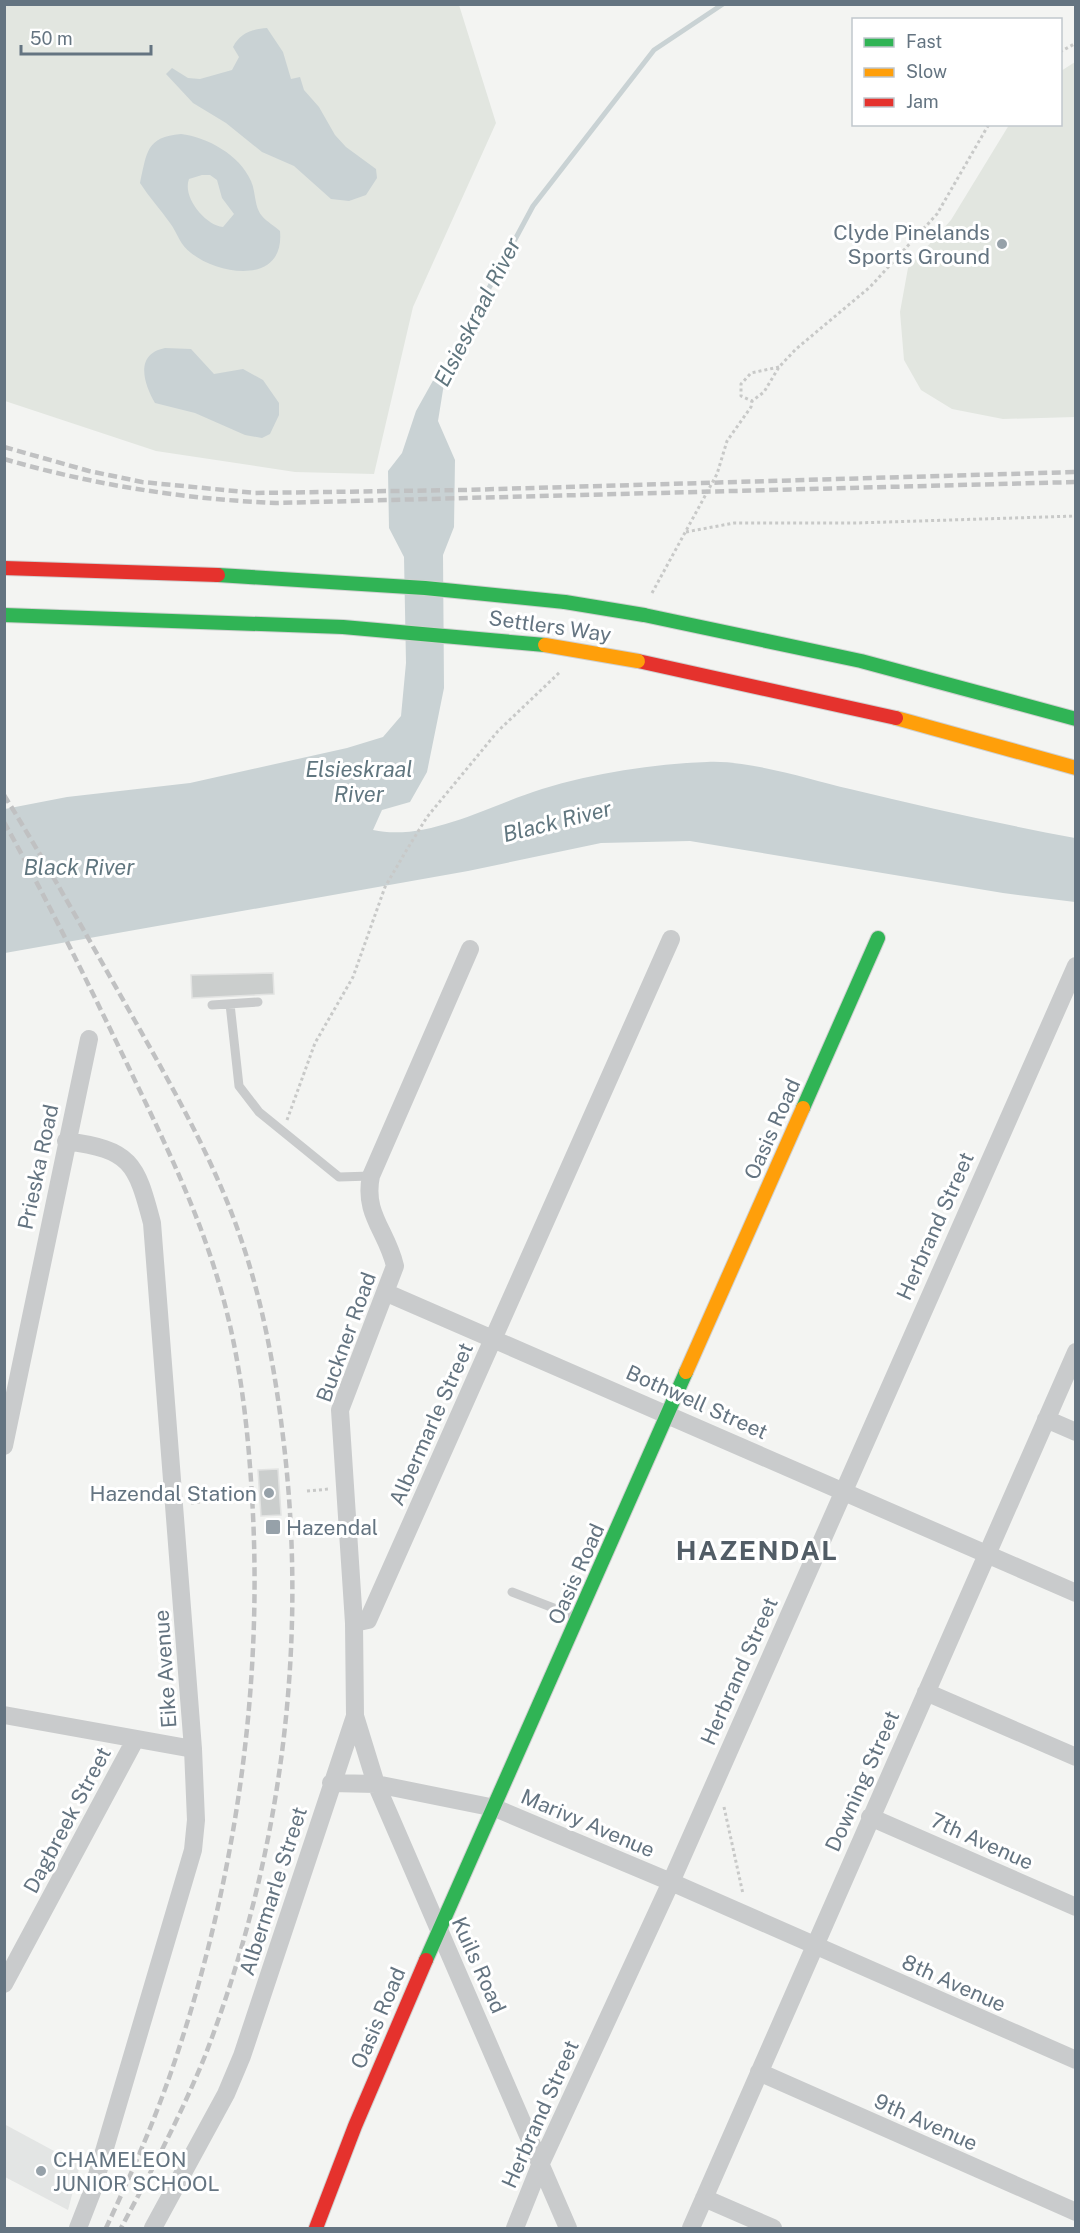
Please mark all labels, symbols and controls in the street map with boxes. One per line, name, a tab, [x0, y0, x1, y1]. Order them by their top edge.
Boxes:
scale bar	[21, 18, 152, 56]
legend	[852, 18, 1062, 126]
text: 50 m	[30, 28, 73, 49]
text: Fast	[906, 31, 942, 52]
text: Slow	[906, 61, 947, 82]
text: Jam	[906, 91, 939, 112]
place label: Clyde Pinelands Sports Ground	[833, 220, 990, 269]
water label: Elsieskraal River	[428, 233, 526, 391]
marker: Clyde Pinelands Sports Ground	[995, 237, 1009, 251]
street label: Settlers Way	[487, 605, 613, 647]
water label: Elsieskraal River	[305, 756, 413, 807]
water label: Black River	[500, 795, 615, 847]
water label: Black River	[23, 854, 135, 880]
street label: Oasis Road	[739, 1075, 805, 1183]
street label: Prieska Road	[13, 1102, 63, 1232]
street label: Herbrand Street	[891, 1148, 979, 1304]
street label: Buckner Road	[311, 1269, 381, 1405]
street label: Albermarle Street	[384, 1339, 478, 1509]
street label: Bothwell Street	[622, 1360, 772, 1444]
place label: Hazendal Station	[89, 1481, 257, 1506]
marker: Hazendal Station	[262, 1486, 276, 1500]
place label: Hazendal	[286, 1515, 378, 1540]
marker: Hazendal	[264, 1518, 282, 1536]
street label: Oasis Road	[543, 1520, 609, 1628]
district label: HAZENDAL	[676, 1534, 838, 1566]
street label: Herbrand Street	[695, 1593, 783, 1749]
street label: Eike Avenue	[148, 1609, 182, 1729]
street label: Downing Street	[820, 1707, 904, 1855]
street label: Dagbreek Street	[18, 1743, 116, 1897]
street label: Marivy Avenue	[517, 1784, 659, 1862]
street label: Albermarle Street	[234, 1804, 312, 1978]
street label: 7th Avenue	[927, 1807, 1037, 1875]
street label: Kuils Road	[447, 1913, 511, 2017]
street label: 8th Avenue	[898, 1949, 1010, 2017]
street label: Oasis Road	[345, 1963, 411, 2073]
street label: Herbrand Street	[496, 2036, 584, 2192]
street label: 9th Avenue	[870, 2088, 982, 2156]
place label: CHAMELEON JUNIOR SCHOOL	[53, 2147, 220, 2196]
marker: CHAMELEON JUNIOR SCHOOL	[34, 2164, 48, 2178]

